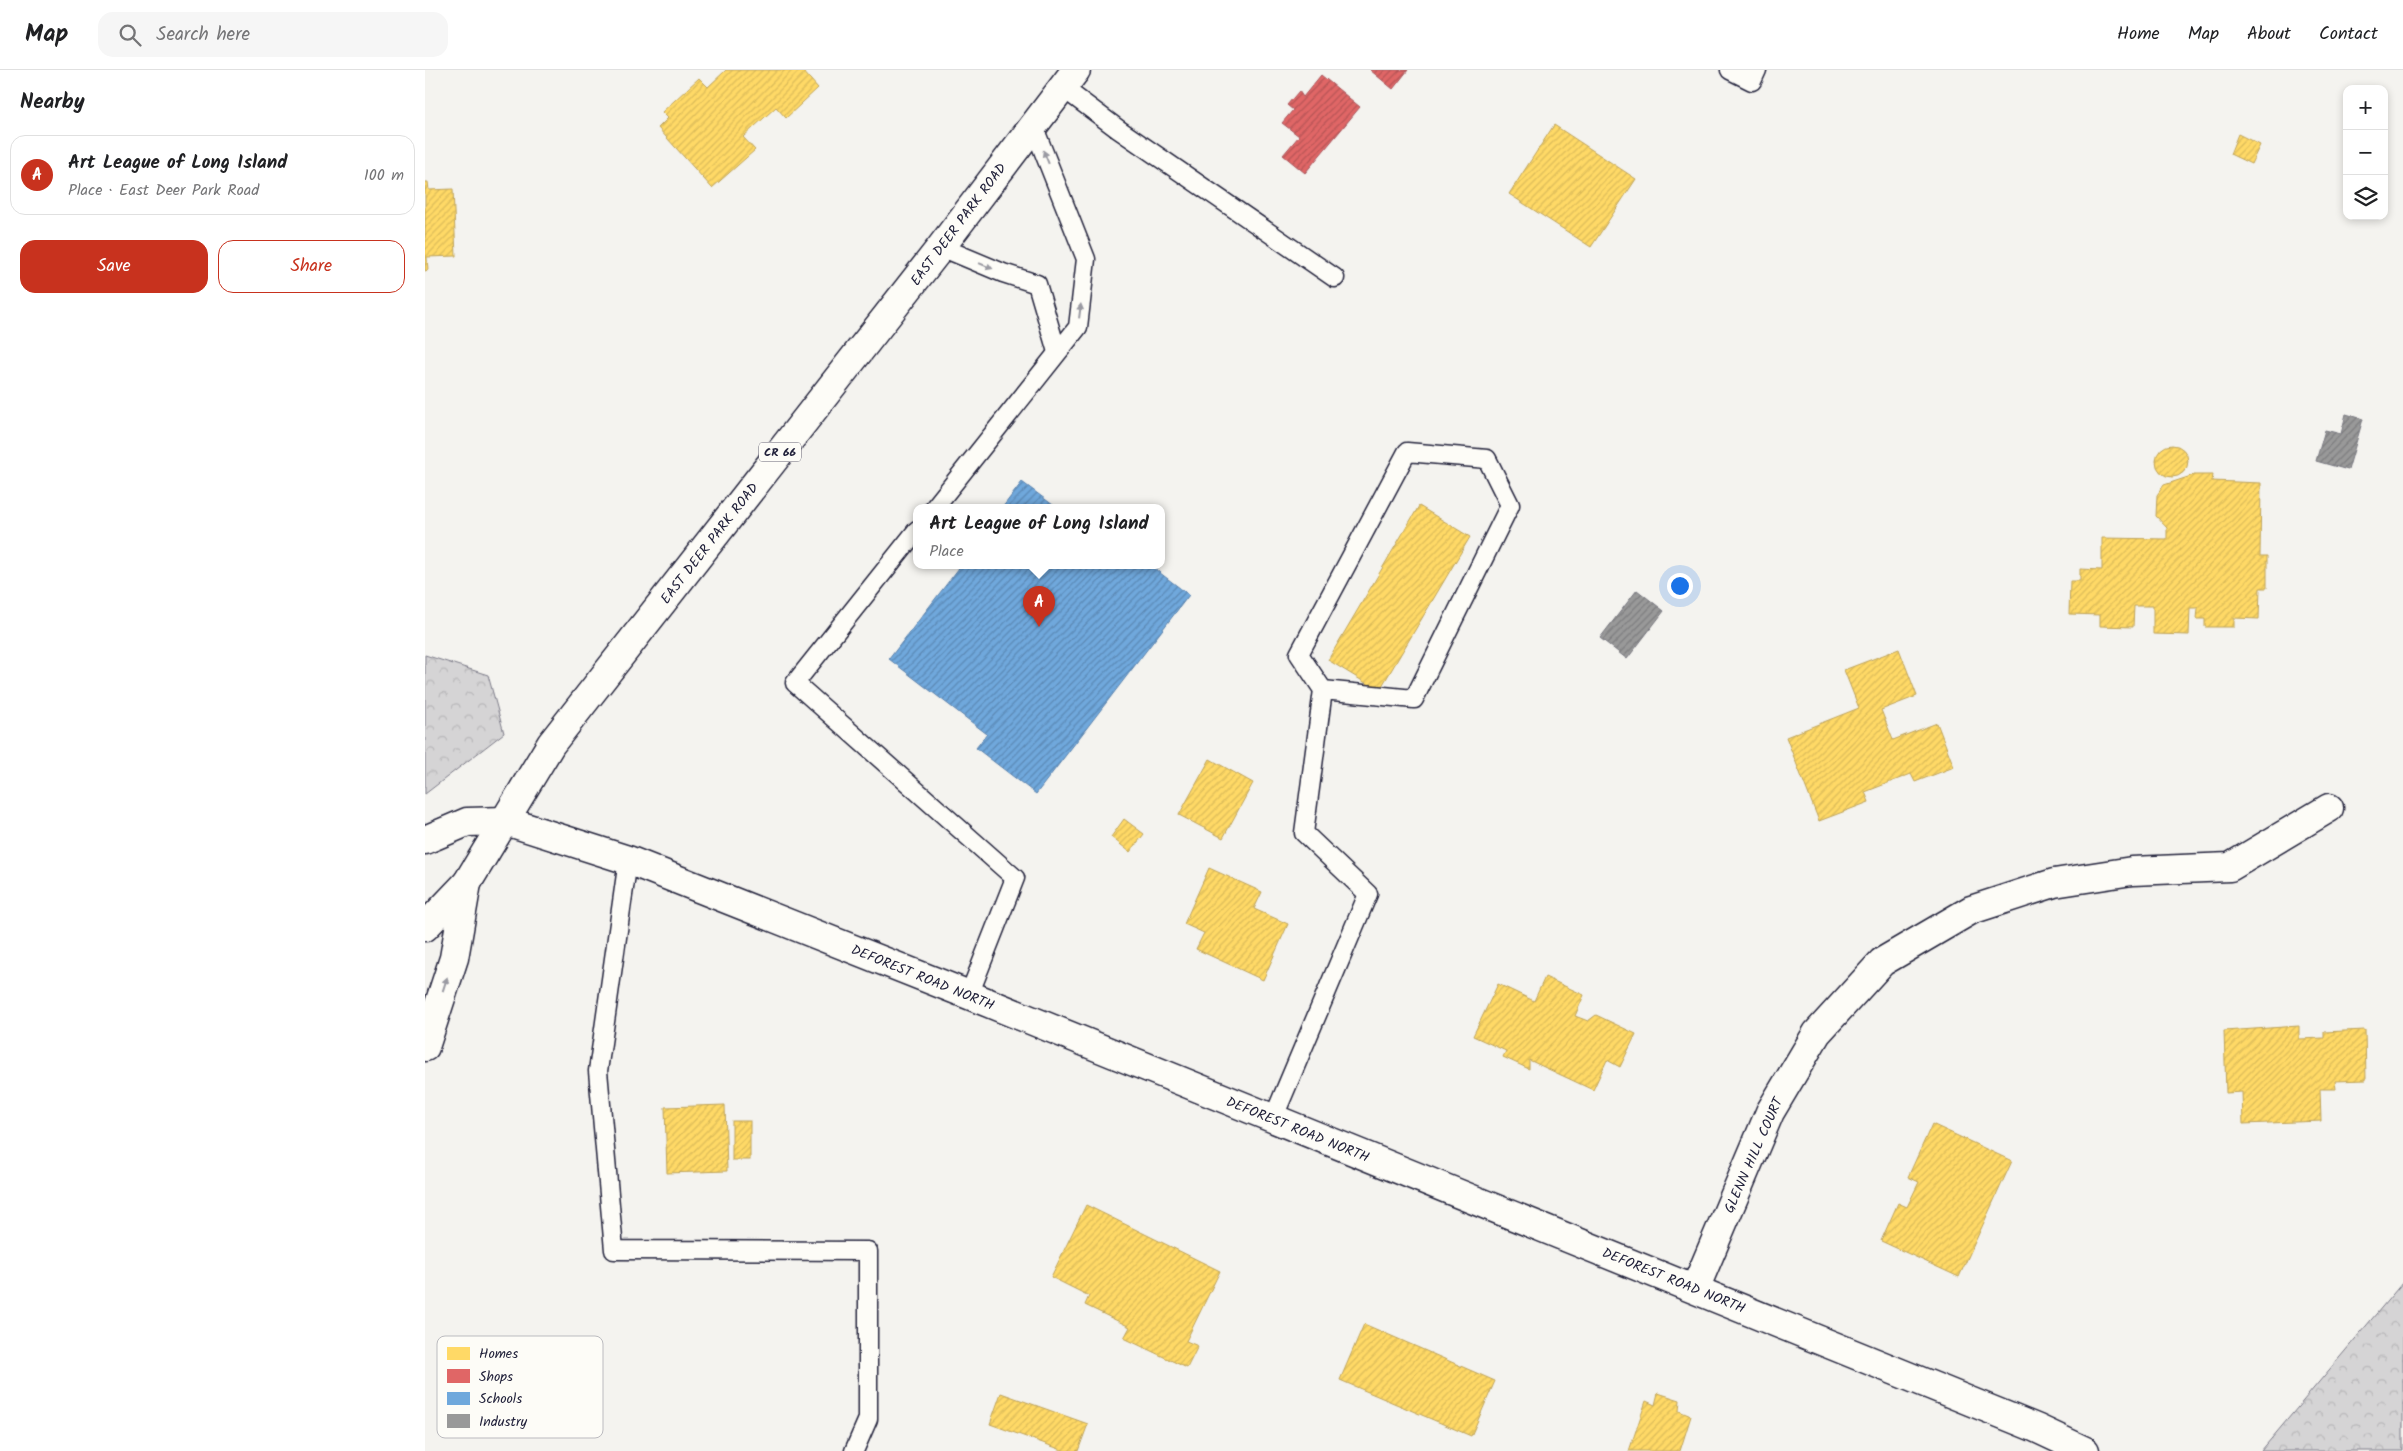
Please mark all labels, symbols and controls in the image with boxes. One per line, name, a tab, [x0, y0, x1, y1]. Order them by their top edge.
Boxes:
search box	[98, 12, 448, 57]
text: Map	[25, 15, 68, 54]
text: Search here	[156, 20, 250, 50]
text: Home	[2117, 20, 2160, 49]
text: Map	[2188, 20, 2219, 49]
text: About	[2247, 20, 2291, 49]
text: Contact	[2319, 20, 2378, 49]
icon: search	[116, 21, 144, 49]
map controls	[2343, 85, 2388, 220]
button: +	[2343, 85, 2388, 130]
text: Nearby	[20, 86, 85, 119]
button: −	[2343, 130, 2388, 175]
text: Art League of Long Island	[68, 148, 288, 178]
one-way arrow	[1041, 149, 1049, 164]
street label: EAST DEER PARK ROAD	[905, 159, 1012, 291]
text: A	[32, 163, 42, 188]
text: 100 m	[364, 163, 404, 188]
button: layers	[2343, 175, 2388, 220]
text: Place · East Deer Park Road	[68, 178, 259, 203]
button: Save	[20, 240, 208, 293]
button: Share	[218, 240, 405, 293]
one-way arrow	[979, 262, 994, 270]
one-way arrow	[1076, 303, 1084, 319]
road number: CR 66	[759, 442, 801, 462]
street label: EAST DEER PARK ROAD	[655, 478, 764, 609]
popup	[913, 504, 1165, 569]
text: Art League of Long Island	[929, 509, 1149, 539]
text: Place	[929, 539, 964, 564]
your location	[1667, 573, 1693, 599]
pin: A	[1023, 586, 1055, 627]
street label: DEFOREST ROAD NORTH	[848, 939, 998, 1017]
one-way arrow	[442, 977, 449, 992]
street label: DEFOREST ROAD NORTH	[1223, 1091, 1373, 1169]
street label: GLENN HILL COURT	[1719, 1093, 1790, 1217]
street label: DEFOREST ROAD NORTH	[1599, 1242, 1749, 1320]
legend	[437, 1336, 603, 1438]
text: Homes	[479, 1343, 518, 1365]
text: Shops	[479, 1366, 513, 1388]
text: Schools	[479, 1388, 522, 1410]
text: Industry	[479, 1411, 528, 1433]

